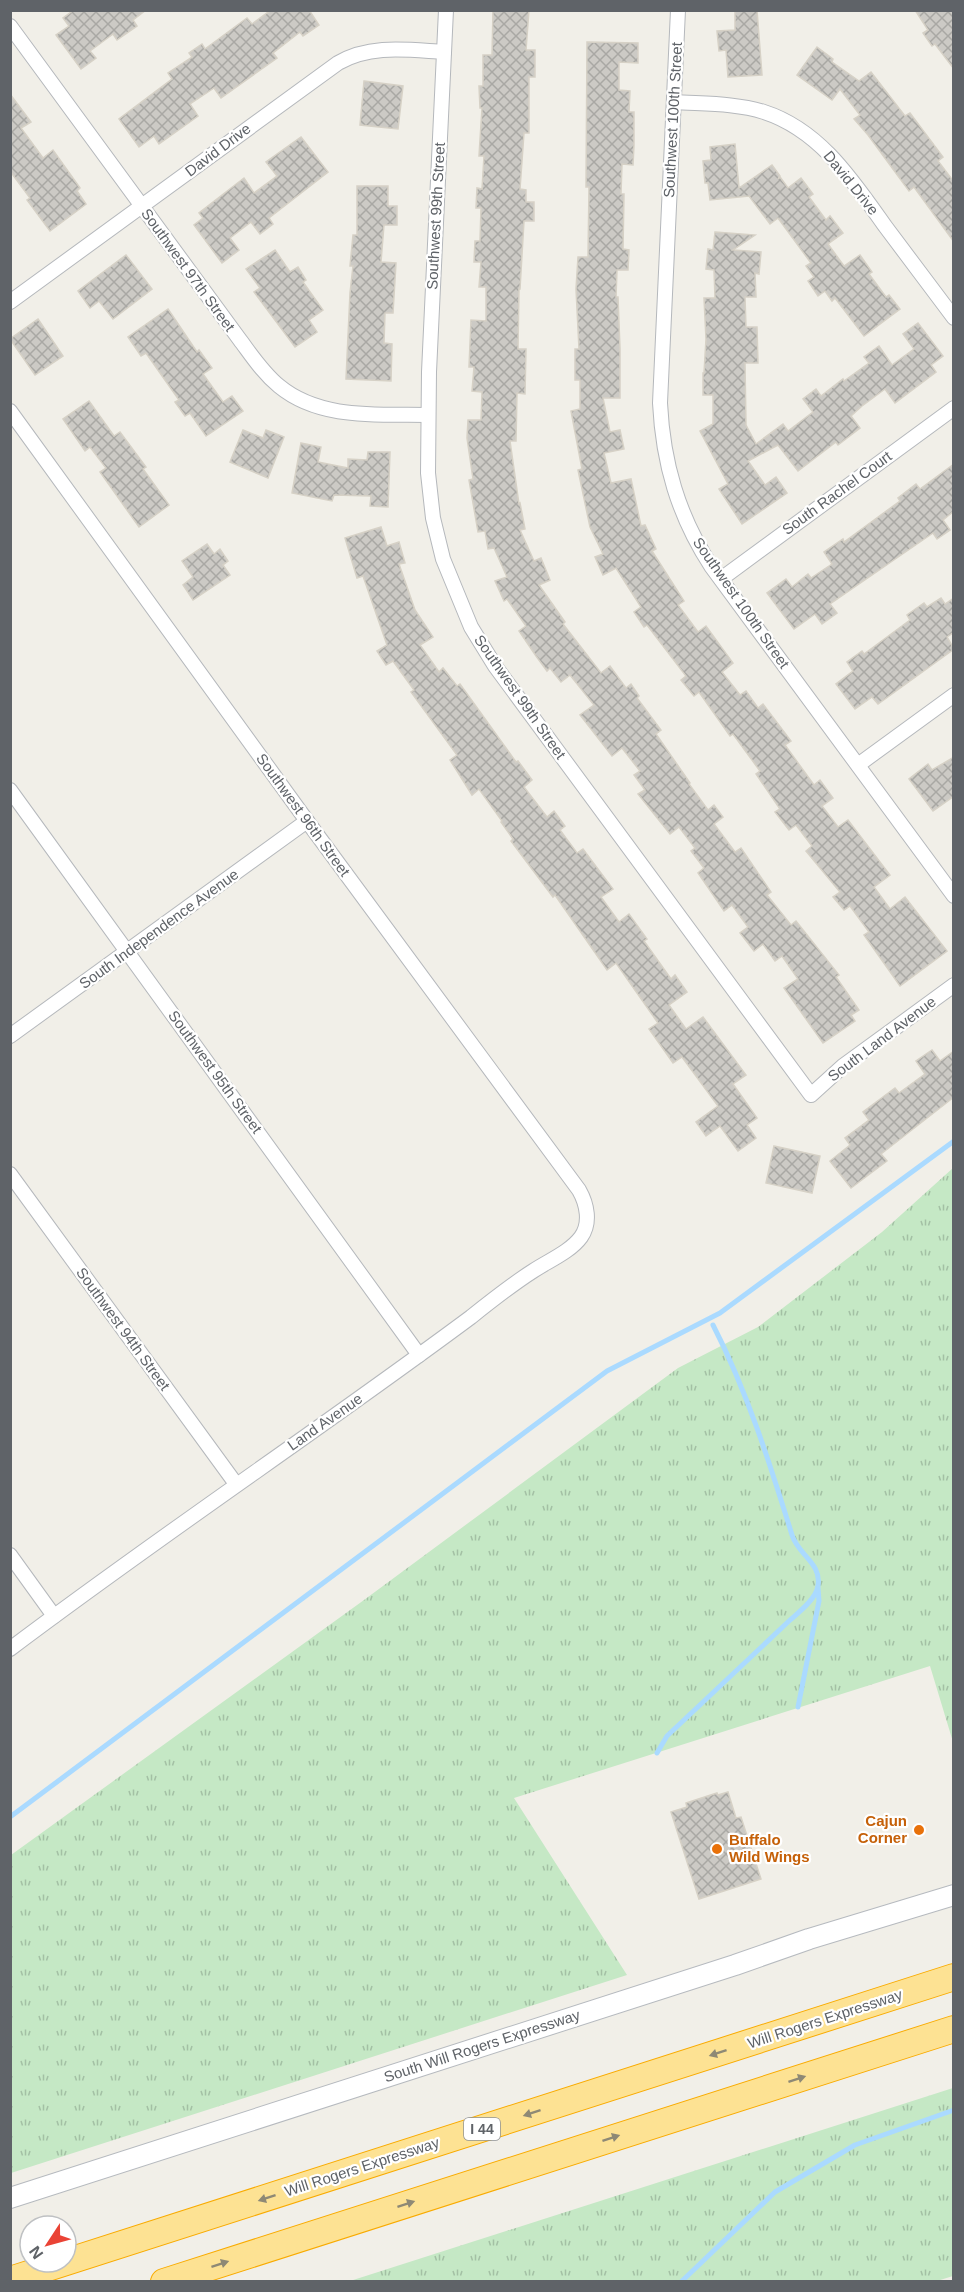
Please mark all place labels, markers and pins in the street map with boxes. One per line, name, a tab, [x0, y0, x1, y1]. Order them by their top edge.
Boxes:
place label: Cajun Corner	[858, 1812, 907, 1846]
marker: Cajun Corner	[912, 1823, 926, 1837]
place label: Buffalo Wild Wings	[729, 1831, 810, 1865]
marker: Buffalo Wild Wings	[710, 1842, 724, 1856]

